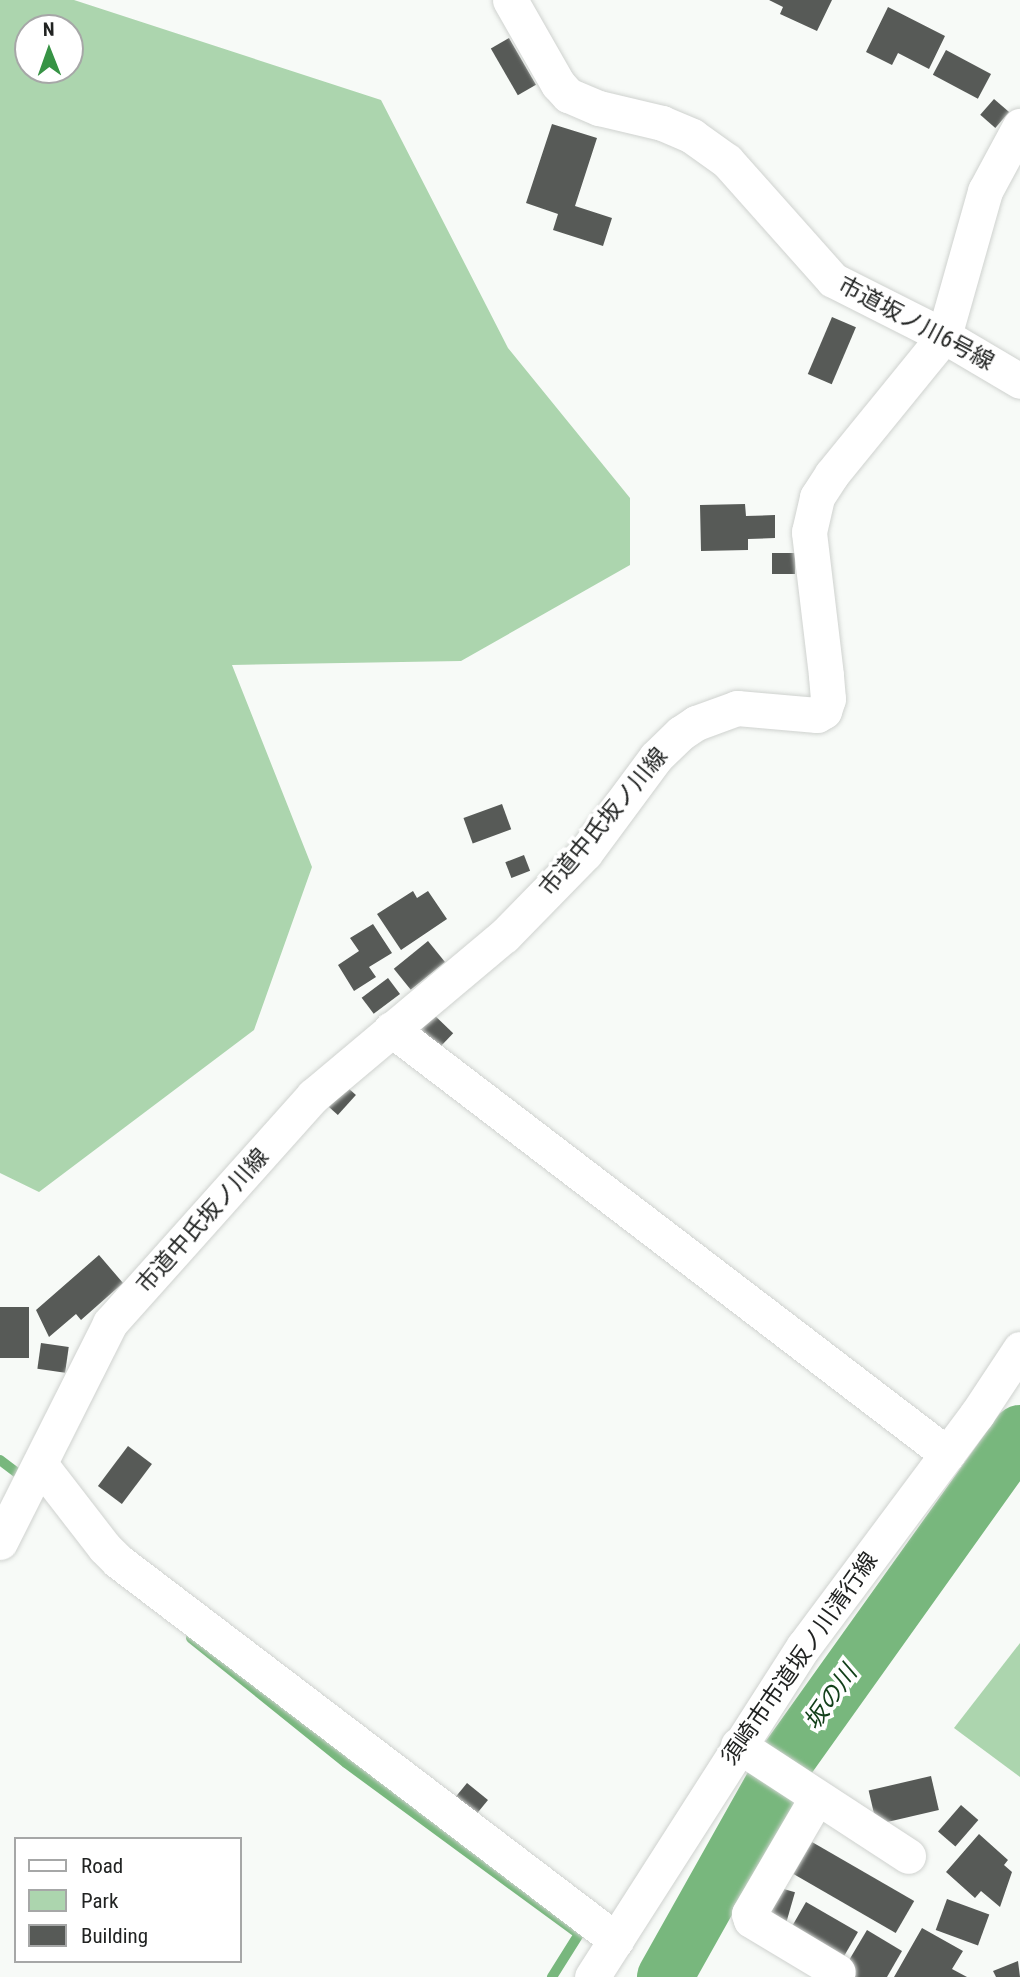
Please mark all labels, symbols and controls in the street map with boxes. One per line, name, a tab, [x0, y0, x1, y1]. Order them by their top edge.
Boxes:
north arrow	[14, 14, 84, 84]
text: N	[43, 18, 55, 41]
street label: 市道坂ノ川6号線	[833, 271, 999, 377]
street label: 市道中氏坂ノ川線	[534, 743, 674, 901]
street label: 市道中氏坂ノ川線	[131, 1143, 275, 1299]
street label: 須崎市市道坂ノ川清行線	[716, 1547, 884, 1771]
water label: 坂の川	[799, 1660, 863, 1736]
legend	[14, 1837, 242, 1963]
text: Road	[81, 1854, 123, 1878]
text: Park	[81, 1889, 118, 1913]
text: Building	[81, 1924, 148, 1948]

